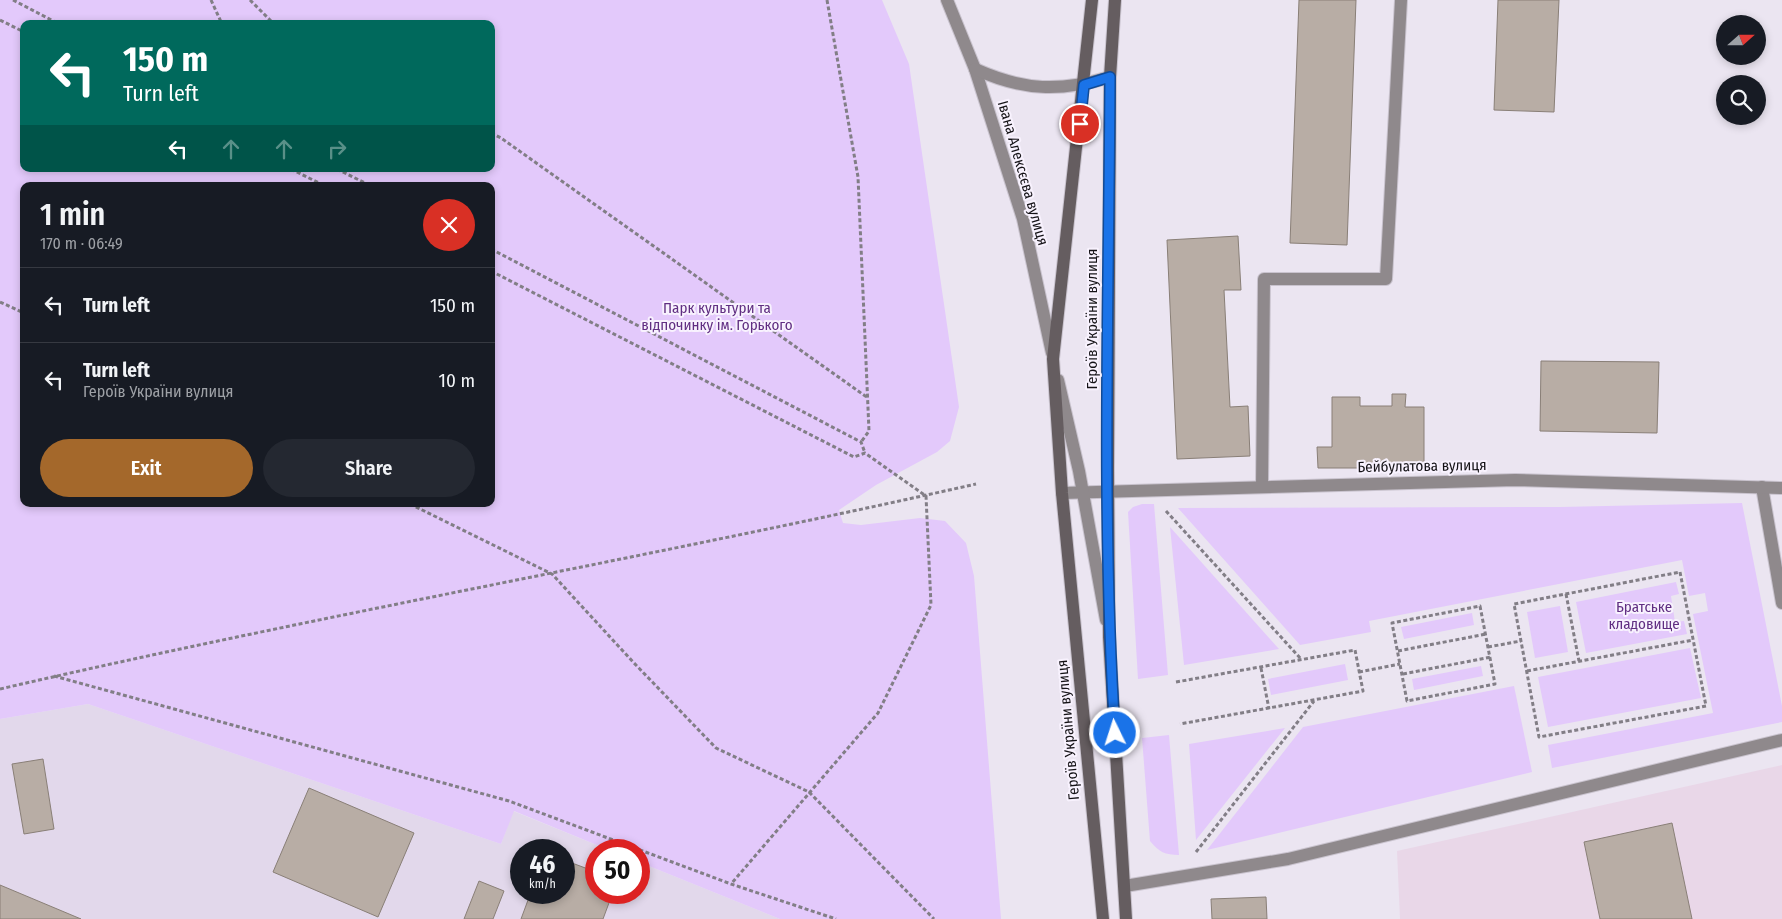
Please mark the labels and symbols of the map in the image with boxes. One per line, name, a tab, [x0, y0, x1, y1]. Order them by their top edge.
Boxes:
north arrow	[1716, 15, 1766, 65]
street label: Івана Алексєєва вулиця	[994, 99, 1052, 247]
pin	[1059, 103, 1101, 145]
street label: Героїв України вулиця	[1083, 249, 1101, 389]
park label: Парк культури та відпочинку ім. Горького	[641, 299, 793, 334]
street label: Бейбулатова вулиця	[1357, 456, 1487, 476]
park label: Братське кладовище	[1608, 598, 1680, 633]
street label: Героїв України вулиця	[1053, 659, 1083, 801]
position arrow	[1088, 706, 1140, 758]
speed limit sign: 50	[585, 839, 650, 904]

